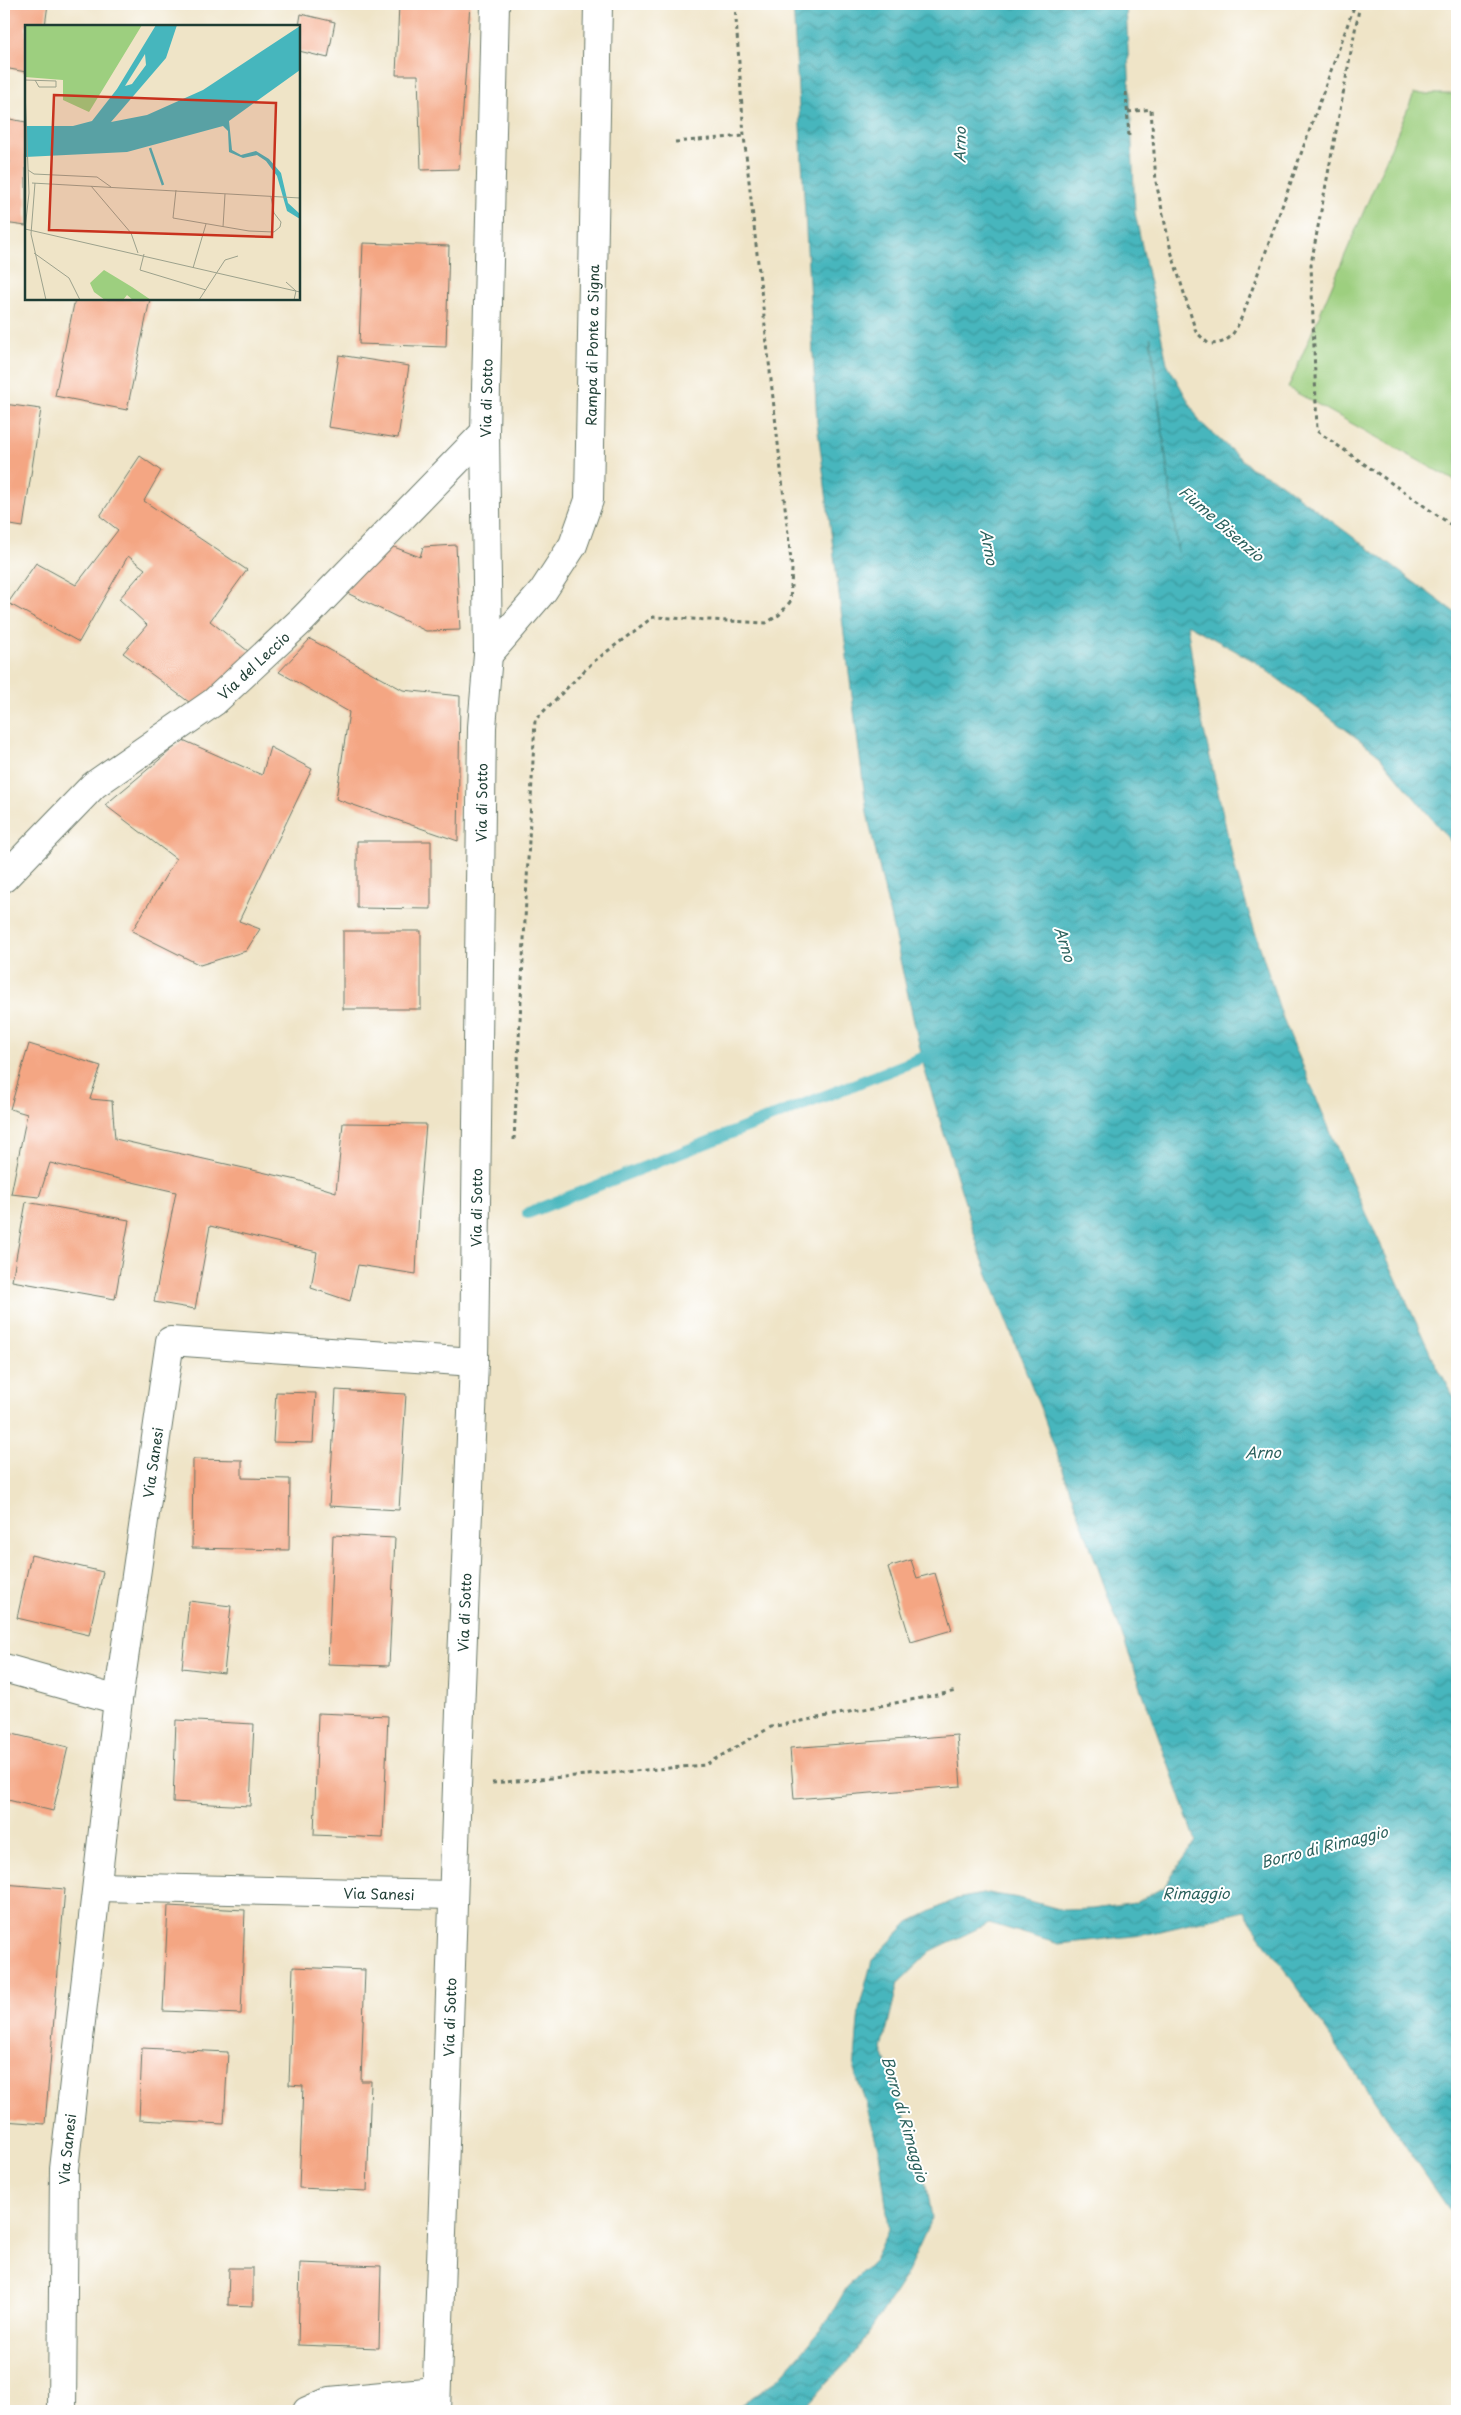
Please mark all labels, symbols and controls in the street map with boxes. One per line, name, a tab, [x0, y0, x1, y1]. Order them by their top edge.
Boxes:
inset map	[25, 25, 300, 300]
water label: Arno	[947, 126, 971, 163]
street label: Rampa di Ponte a Signa	[580, 264, 604, 426]
street label: Via di Sotto	[474, 358, 497, 438]
water label: Fiume Bisenzio	[1174, 480, 1271, 567]
water label: Arno	[976, 527, 1005, 567]
street label: Via del Leccio	[213, 626, 294, 704]
street label: Via di Sotto	[470, 763, 492, 842]
water label: Arno	[1050, 924, 1082, 965]
street label: Via di Sotto	[465, 1168, 487, 1247]
street label: Via Sanesi	[137, 1426, 168, 1499]
water label: Arno	[1245, 1440, 1281, 1463]
street label: Via di Sotto	[452, 1572, 476, 1652]
water label: Borro di Rimaggio	[1258, 1819, 1391, 1873]
water label: Rimaggio	[1162, 1881, 1231, 1904]
street label: Via Sanesi	[343, 1882, 415, 1905]
street label: Via di Sotto	[437, 1977, 461, 2057]
water label: Borro di Rimaggio	[877, 2053, 935, 2186]
street label: Via Sanesi	[53, 2112, 81, 2185]

